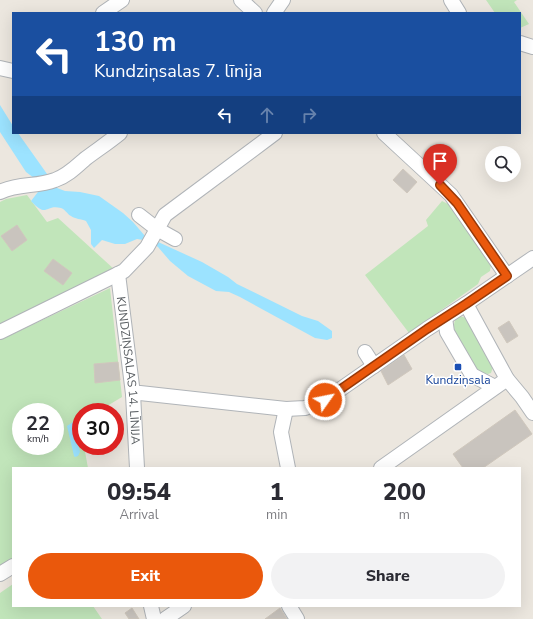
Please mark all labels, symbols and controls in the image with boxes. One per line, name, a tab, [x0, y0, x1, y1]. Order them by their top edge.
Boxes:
text: 130 m	[94, 23, 177, 61]
icon: left	[28, 28, 80, 80]
text: Kundziņsalas 7. līnija	[94, 59, 262, 83]
icon: left	[214, 104, 236, 126]
icon: ahead	[256, 104, 278, 126]
icon: right	[298, 104, 320, 126]
pin	[423, 144, 457, 185]
map controls	[485, 146, 521, 182]
button: search	[485, 146, 521, 182]
icon: arrive	[429, 150, 451, 172]
street label: KUNDZIŅSALAS 14. LĪNIJA	[113, 295, 144, 445]
marker: Kundziņsala	[453, 362, 463, 372]
place label: Kundziņsala	[425, 372, 491, 388]
position arrow	[304, 379, 346, 421]
speed limit sign: 30	[72, 403, 124, 455]
text: 22	[26, 410, 50, 437]
text: km/h	[27, 432, 49, 446]
text: 09:54	[107, 476, 171, 508]
text: 1	[270, 476, 284, 508]
text: 200	[383, 476, 426, 508]
text: Arrival	[119, 506, 159, 524]
text: min	[266, 506, 288, 524]
text: m	[399, 506, 410, 524]
button: Exit	[28, 553, 263, 599]
button: Share	[271, 553, 505, 599]

